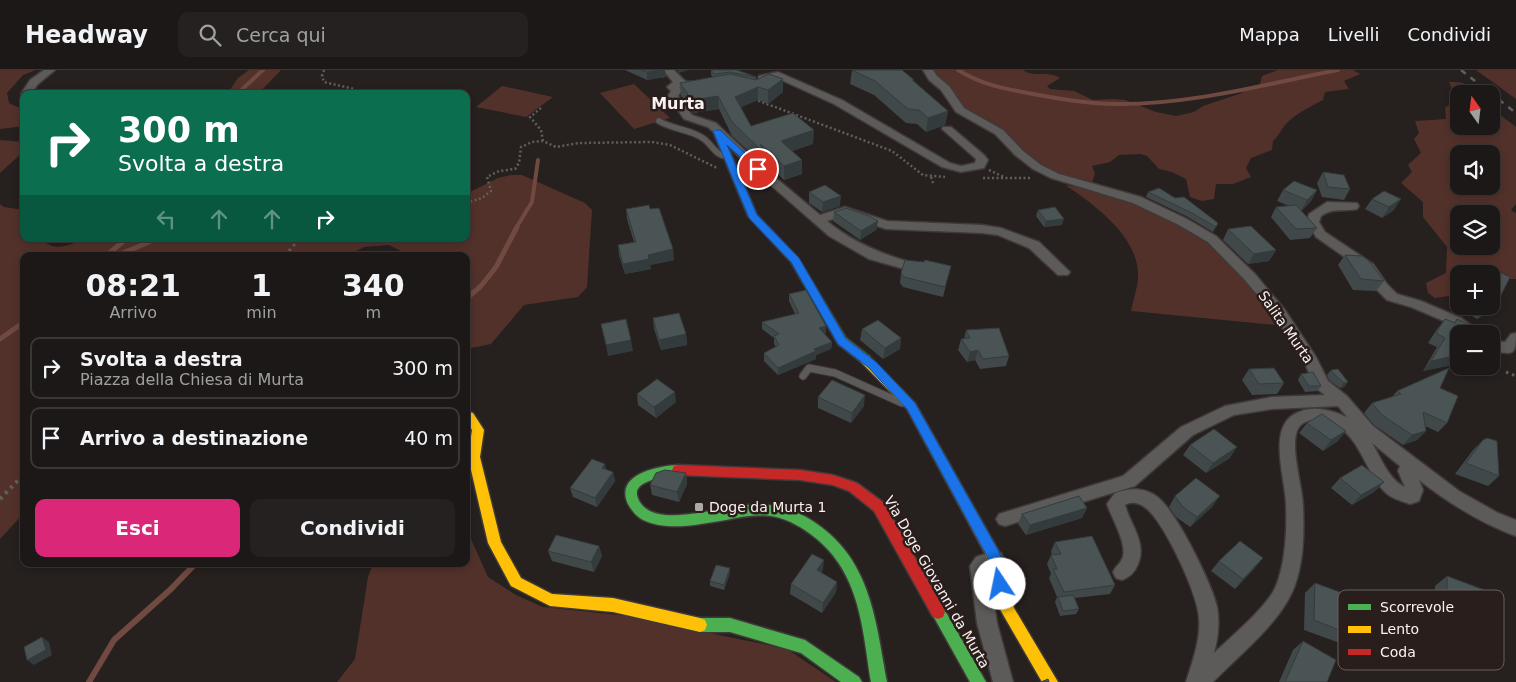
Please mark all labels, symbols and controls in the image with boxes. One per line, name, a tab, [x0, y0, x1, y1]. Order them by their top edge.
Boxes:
search box	[178, 12, 528, 57]
text: Headway	[25, 21, 148, 49]
icon: search	[196, 21, 224, 49]
text: Cerca qui	[236, 24, 326, 46]
text: Mappa	[1239, 24, 1300, 45]
text: Livelli	[1328, 24, 1380, 45]
text: Condividi	[1408, 24, 1491, 45]
north arrow	[1450, 85, 1500, 135]
map controls	[1450, 85, 1500, 375]
district label: Murta	[651, 94, 705, 113]
icon: right	[35, 110, 100, 175]
text: 300 m	[118, 110, 240, 150]
button: sound	[1450, 145, 1500, 195]
pin	[737, 148, 779, 190]
text: Svolta a destra	[118, 151, 284, 176]
icon: arrive	[744, 155, 772, 183]
icon: left	[152, 205, 180, 233]
icon: ahead	[205, 205, 233, 233]
icon: ahead	[258, 205, 286, 233]
icon: right	[311, 205, 339, 233]
button: layers	[1450, 205, 1500, 255]
button: +	[1450, 265, 1500, 315]
text: 08:21	[85, 268, 181, 303]
text: 1	[251, 268, 272, 303]
text: 340	[342, 268, 405, 303]
street label: Salita Murta	[1255, 288, 1317, 366]
text: Arrivo	[109, 303, 157, 322]
text: min	[246, 303, 277, 322]
text: m	[365, 303, 381, 322]
button: −	[1450, 325, 1500, 375]
text: Svolta a destra	[80, 348, 243, 370]
icon: right	[37, 354, 65, 382]
text: 300 m	[392, 357, 453, 379]
text: Piazza della Chiesa di Murta	[80, 370, 304, 389]
icon: arrive	[37, 424, 65, 452]
text: Arrivo a destinazione	[80, 427, 308, 449]
text: 40 m	[404, 427, 453, 449]
street label: Via Doge Giovanni da Murta	[881, 493, 993, 671]
button: Esci	[35, 499, 240, 557]
button: Condividi	[250, 499, 455, 557]
place label: Doge da Murta 1	[709, 499, 826, 515]
marker: Doge da Murta 1	[693, 501, 705, 513]
position arrow	[973, 557, 1025, 609]
legend	[1338, 590, 1504, 670]
text: Scorrevole	[1380, 599, 1454, 615]
text: Lento	[1380, 621, 1419, 637]
text: Coda	[1380, 644, 1416, 660]

